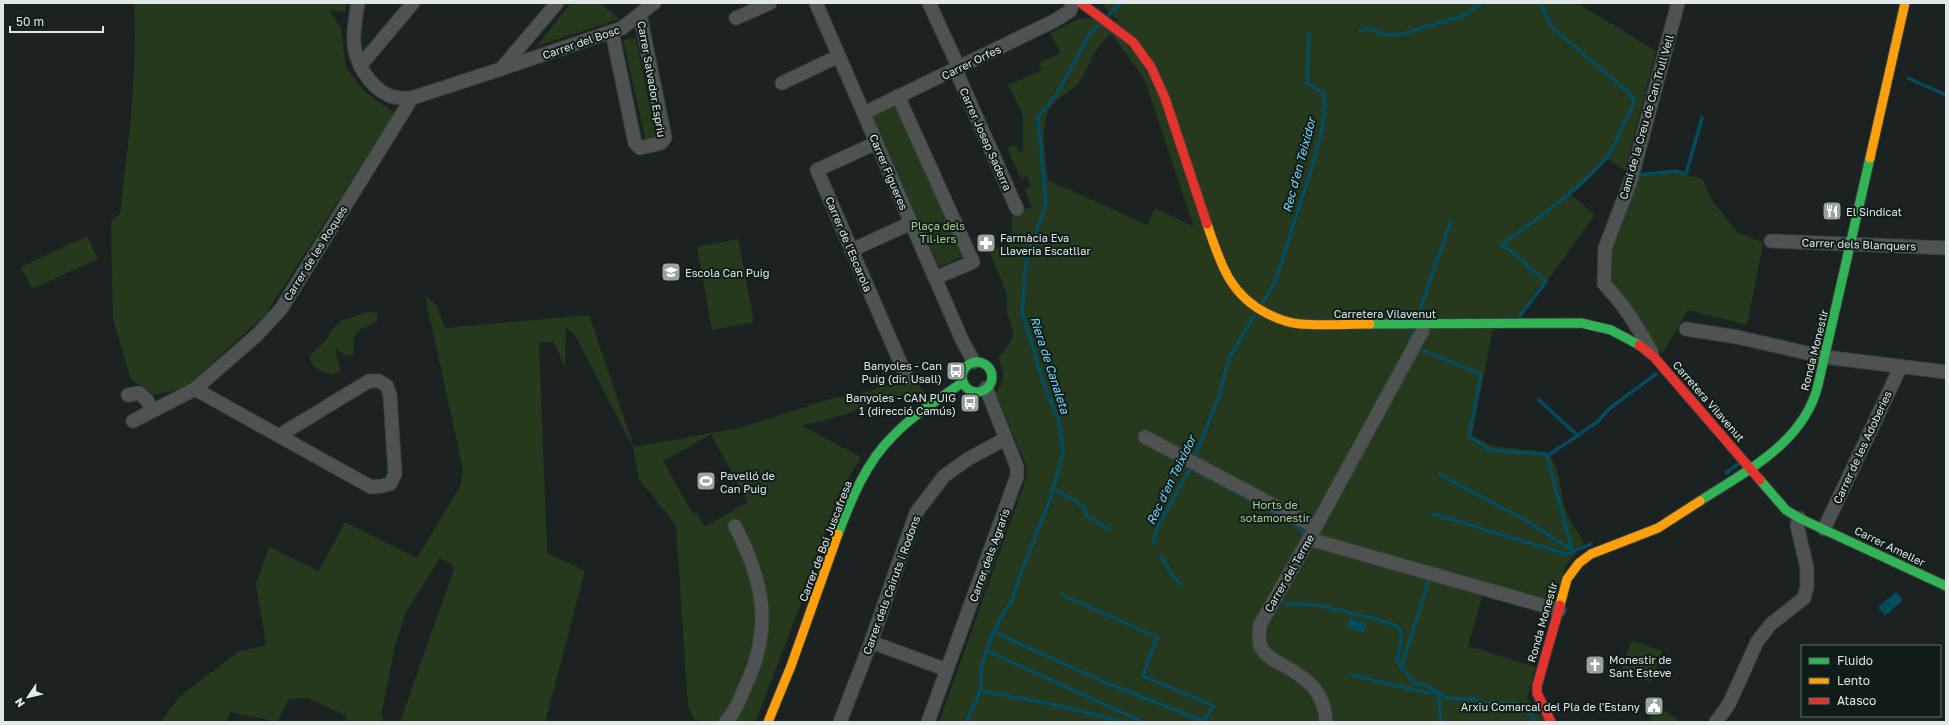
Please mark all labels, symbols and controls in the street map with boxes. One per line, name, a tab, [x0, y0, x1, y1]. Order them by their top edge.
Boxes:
scale bar	[10, 8, 103, 34]
text: 50 m	[16, 14, 44, 29]
street label: Carrer Salvador Espriu	[635, 20, 669, 138]
street label: Carrer del Bosc	[541, 23, 621, 61]
street label: Camí de la Creu de Can Trull Vell	[1616, 33, 1676, 201]
street label: Carrer Orfes	[939, 42, 1003, 82]
street label: Carrer Josep Saderra	[957, 86, 1015, 192]
water label: Rec d'en Teixidor	[1279, 114, 1319, 214]
street label: Carrer Figueres	[867, 132, 911, 212]
street label: Carrer de l'Escarola	[823, 194, 875, 294]
restaurant icon: El Sindicat	[1821, 200, 1843, 222]
street label: Carrer de les Roques	[280, 203, 350, 303]
place label: El Sindicat	[1846, 205, 1902, 218]
park label: Plaça dels Til·lers	[911, 219, 965, 245]
place label: Farmàcia Eva Llaveria Escatllar	[1000, 231, 1091, 257]
pharmacy icon: Farmàcia Eva Llaveria Escatllar	[975, 232, 997, 254]
street label: Carrer dels Blanquers	[1801, 236, 1917, 253]
school or university icon: Escola Can Puig	[660, 261, 682, 283]
place label: Escola Can Puig	[685, 266, 769, 279]
street label: Carretera Vilavenut	[1334, 307, 1436, 320]
street label: Ronda Monestir	[1798, 307, 1831, 392]
water label: Riera de Canaleta	[1027, 314, 1073, 417]
street label: Carretera Vilavenut	[1670, 358, 1748, 444]
place label: Banyoles - Can Puig (dir. Usall)	[861, 359, 942, 385]
bus stop icon: Banyoles - Can Puig (dir. Usall)	[945, 360, 967, 382]
street label: Carrer de les Adoberies	[1830, 388, 1894, 506]
place label: Banyoles - CAN PUIG 1 (direcció Camús)	[846, 391, 956, 417]
bus stop icon: Banyoles - CAN PUIG 1 (direcció Camús)	[959, 392, 981, 414]
water label: Rec d'en Teixidor	[1143, 431, 1200, 527]
place label: Pavelló de Can Puig	[720, 469, 775, 495]
sports icon: Pavelló de Can Puig	[695, 470, 717, 492]
street label: Carrer de Boi Juscafresa	[796, 479, 854, 603]
park label: Horts de sotamonestir	[1240, 498, 1311, 524]
street label: Carrer dels Agraris	[966, 506, 1012, 603]
street label: Carrer dels Cairuts i Rodons	[860, 514, 922, 656]
street label: Carrer Ameller	[1853, 523, 1928, 569]
street label: Carrer del Terme	[1261, 532, 1317, 614]
street label: Ronda Monestir	[1524, 580, 1560, 664]
legend	[1801, 645, 1941, 717]
place label: Monestir de Sant Esteve	[1609, 653, 1672, 679]
text: Fluido	[1837, 653, 1873, 668]
church icon: Monestir de Sant Esteve	[1584, 654, 1606, 676]
text: Lento	[1837, 673, 1870, 688]
north arrow	[8, 677, 48, 717]
text: Atasco	[1837, 693, 1876, 708]
public building icon: Arxiu Comarcal del Pla de l'Estany	[1643, 695, 1665, 717]
text: N	[12, 696, 27, 710]
place label: Arxiu Comarcal del Pla de l'Estany	[1461, 700, 1640, 713]

